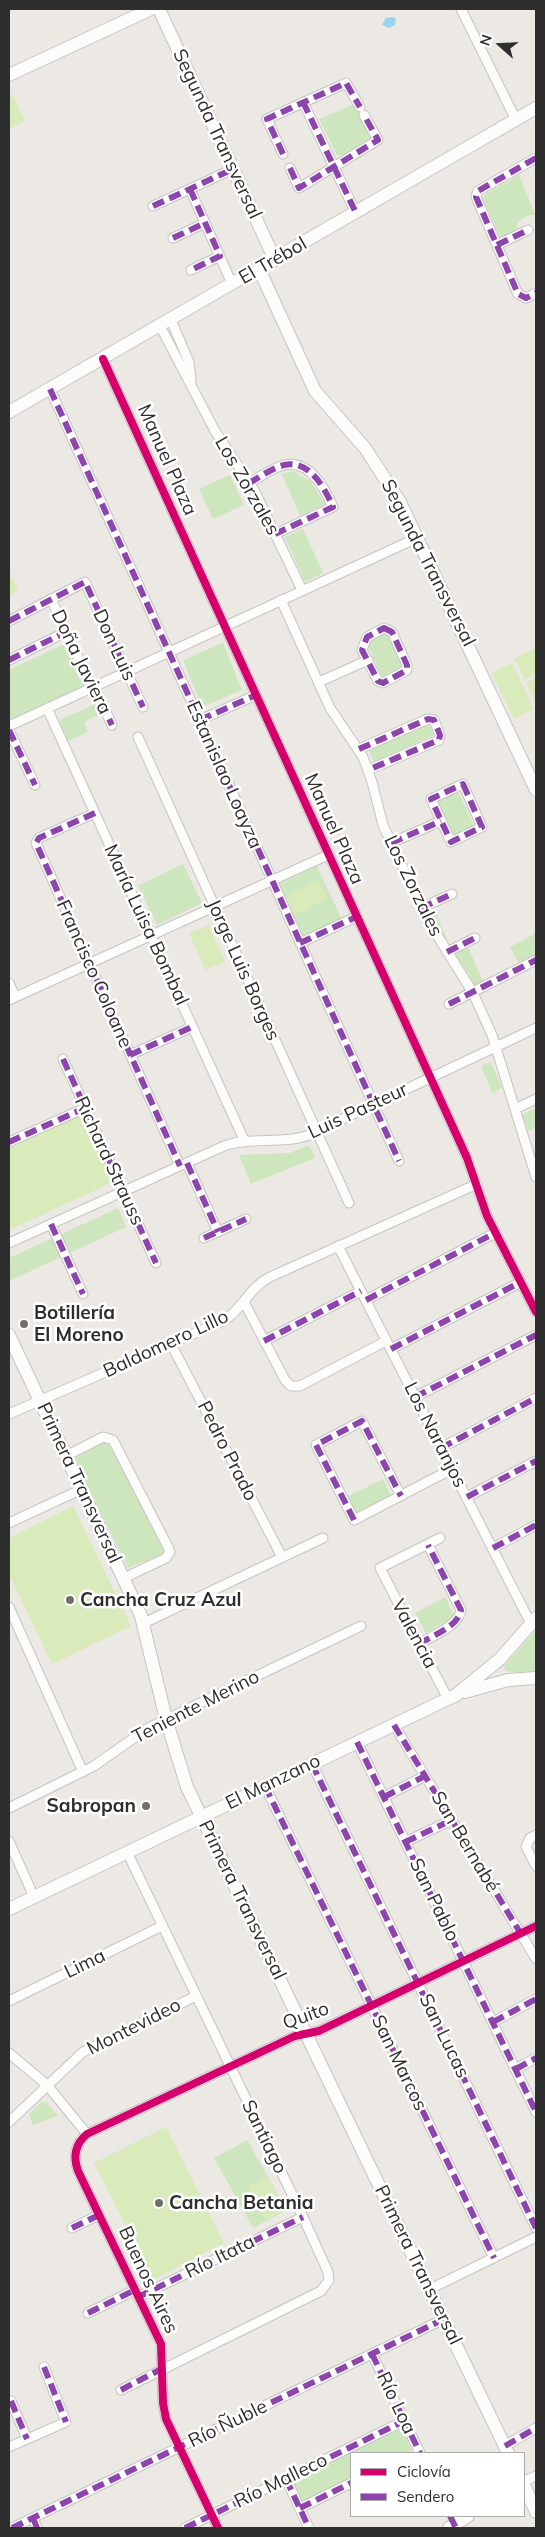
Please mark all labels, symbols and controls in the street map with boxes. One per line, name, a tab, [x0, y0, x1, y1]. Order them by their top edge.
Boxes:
north arrow	[475, 20, 525, 70]
text: N	[476, 32, 496, 48]
street label: Segunda Transversal	[168, 46, 266, 222]
street label: El Trébol	[235, 232, 311, 290]
street label: Manuel Plaza	[132, 401, 202, 519]
street label: Los Zorzales	[210, 433, 284, 539]
street label: Segunda Transversal	[376, 476, 480, 650]
street label: Doña Javiera	[46, 606, 116, 718]
street label: Don Luis	[88, 606, 140, 684]
street label: Estanislao Loayza	[181, 698, 267, 852]
street label: Manuel Plaza	[299, 770, 369, 888]
street label: Los Zorzales	[379, 832, 447, 940]
street label: María Luisa Bombal	[99, 841, 193, 1009]
street label: Francisco Coloane	[51, 896, 137, 1052]
street label: Jorge Luis Borges	[202, 896, 284, 1044]
street label: Luis Pasteur	[305, 1078, 411, 1144]
street label: Richard Strauss	[69, 1093, 149, 1229]
place label: Botillería El Moreno	[34, 1302, 124, 1346]
street label: Baldomero Lillo	[100, 1305, 232, 1383]
marker: Botillería El Moreno	[18, 1318, 30, 1330]
street label: Los Naranjos	[399, 1378, 471, 1492]
street label: Pedro Prado	[192, 1397, 262, 1505]
street label: Primera Transversal	[32, 1399, 126, 1567]
place label: Cancha Cruz Azul	[80, 1589, 241, 1611]
marker: Cancha Cruz Azul	[64, 1594, 76, 1606]
street label: Valencia	[386, 1596, 442, 1672]
street label: Teniente Merino	[129, 1665, 263, 1749]
street label: El Manzano	[222, 1749, 324, 1815]
street label: San Bernabé	[426, 1787, 504, 1897]
place label: Sabropan	[47, 1795, 136, 1817]
marker: Sabropan	[140, 1800, 152, 1812]
street label: Primera Transversal	[193, 1816, 291, 1984]
street label: San Pablo	[404, 1855, 464, 1945]
street label: Lima	[61, 1944, 109, 1984]
street label: San Lucas	[414, 1990, 474, 2082]
street label: Montevideo	[83, 1994, 185, 2060]
street label: Quito	[280, 1997, 332, 2035]
street label: San Marcos	[366, 2012, 432, 2114]
street label: Santiago	[236, 2096, 292, 2178]
street label: Primera Transversal	[369, 2181, 467, 2349]
place label: Cancha Betania	[169, 2192, 314, 2214]
marker: Cancha Betania	[153, 2197, 165, 2209]
street label: Buenos Aires	[113, 2223, 183, 2337]
street label: Río Itata	[182, 2230, 258, 2284]
street label: Río Loa	[371, 2368, 421, 2438]
street label: Río Ñuble	[185, 2395, 271, 2453]
street label: Río Malleco	[231, 2449, 331, 2513]
legend	[350, 2452, 525, 2517]
text: Ciclovía	[397, 2462, 451, 2481]
text: Sendero	[397, 2487, 454, 2506]

